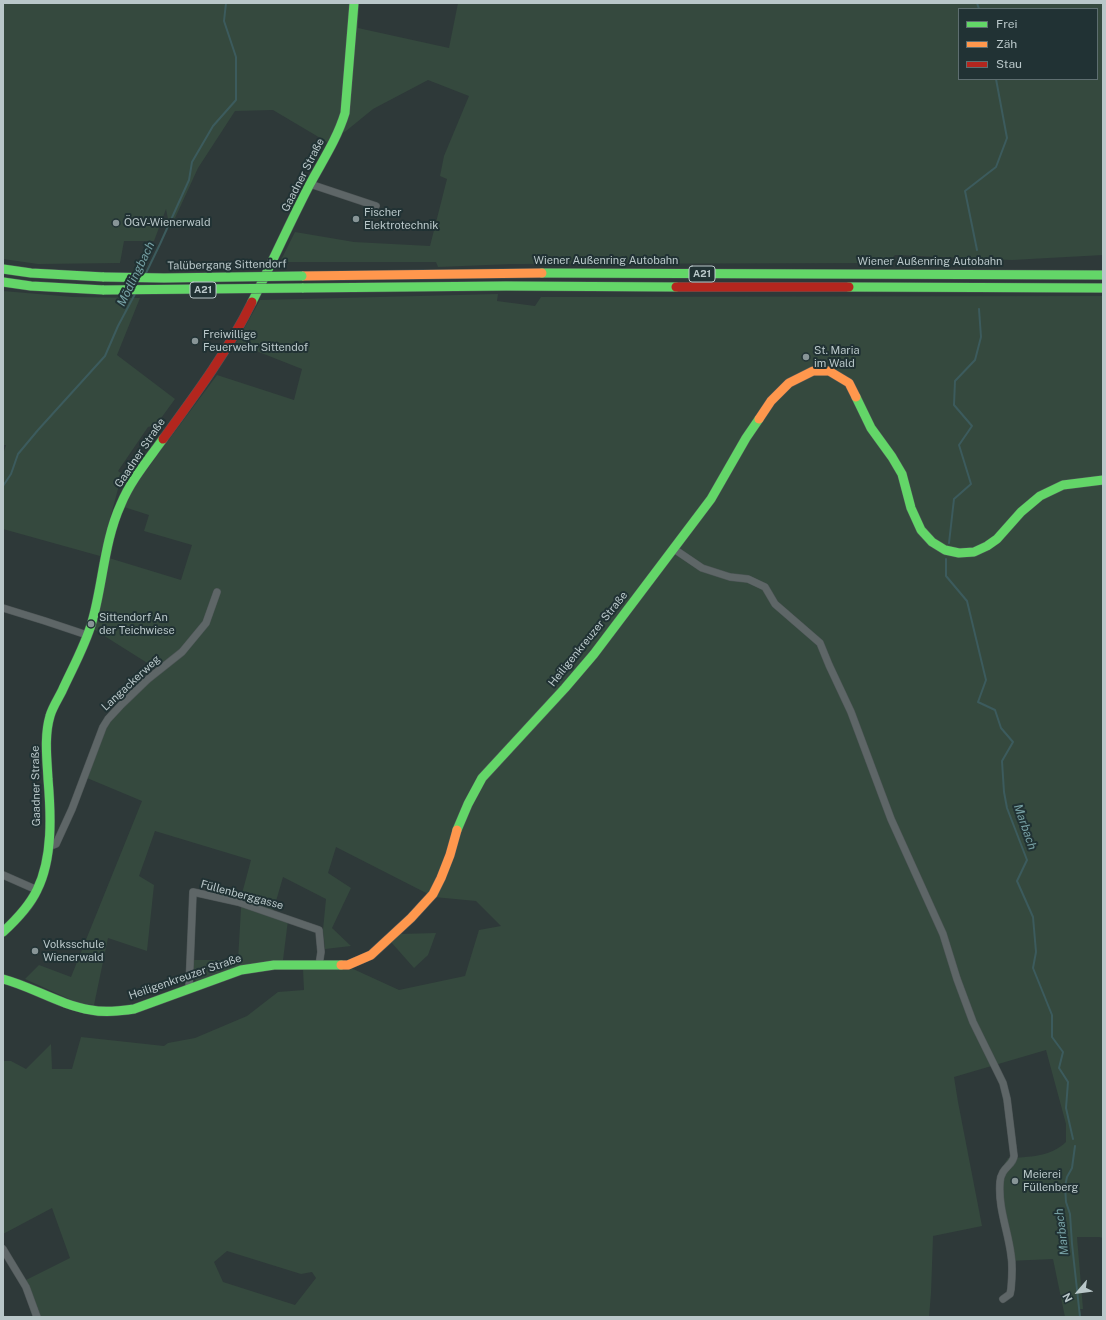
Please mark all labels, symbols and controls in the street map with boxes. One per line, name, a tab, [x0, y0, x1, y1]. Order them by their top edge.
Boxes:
legend	[958, 8, 1098, 80]
text: Frei	[996, 17, 1018, 31]
text: Zäh	[996, 37, 1017, 51]
text: Stau	[996, 57, 1022, 71]
street label: Gaadner Straße	[279, 136, 327, 214]
place label: Fischer Elektrotechnik	[364, 206, 438, 232]
marker: Fischer Elektrotechnik	[351, 214, 361, 224]
place label: ÖGV-Wienerwald	[124, 216, 210, 230]
marker: ÖGV-Wienerwald	[111, 218, 121, 228]
water label: Mödlingbach	[114, 239, 158, 309]
street label: Wiener Außenring Autobahn	[534, 254, 678, 268]
street label: Wiener Außenring Autobahn	[858, 255, 1002, 269]
street label: Talübergang Sittendorf	[167, 257, 287, 273]
road number: A21	[689, 266, 715, 282]
road number: A21	[190, 282, 216, 298]
place label: Freiwillige Feuerwehr Sittendof	[203, 328, 308, 354]
marker: Freiwillige Feuerwehr Sittendof	[190, 336, 200, 346]
place label: St. Maria im Wald	[814, 344, 859, 370]
marker: St. Maria im Wald	[801, 352, 811, 362]
street label: Gaadner Straße	[112, 416, 168, 490]
street label: Heiligenkreuzer Straße	[546, 589, 630, 689]
place label: Sittendorf An der Teichwiese	[99, 611, 175, 637]
marker: Sittendorf An der Teichwiese	[86, 619, 96, 629]
street label: Langackerweg	[99, 652, 163, 714]
street label: Gaadner Straße	[29, 746, 43, 826]
water label: Marbach	[1010, 802, 1040, 852]
street label: Füllenberggasse	[199, 878, 285, 912]
place label: Volksschule Wienerwald	[43, 938, 105, 964]
marker: Volksschule Wienerwald	[30, 946, 40, 956]
street label: Heiligenkreuzer Straße	[127, 951, 243, 1003]
place label: Meierei Füllenberg	[1023, 1168, 1078, 1194]
marker: Meierei Füllenberg	[1010, 1176, 1020, 1186]
water label: Marbach	[1052, 1208, 1072, 1256]
north arrow	[1058, 1272, 1098, 1312]
text: N	[1060, 1291, 1075, 1304]

